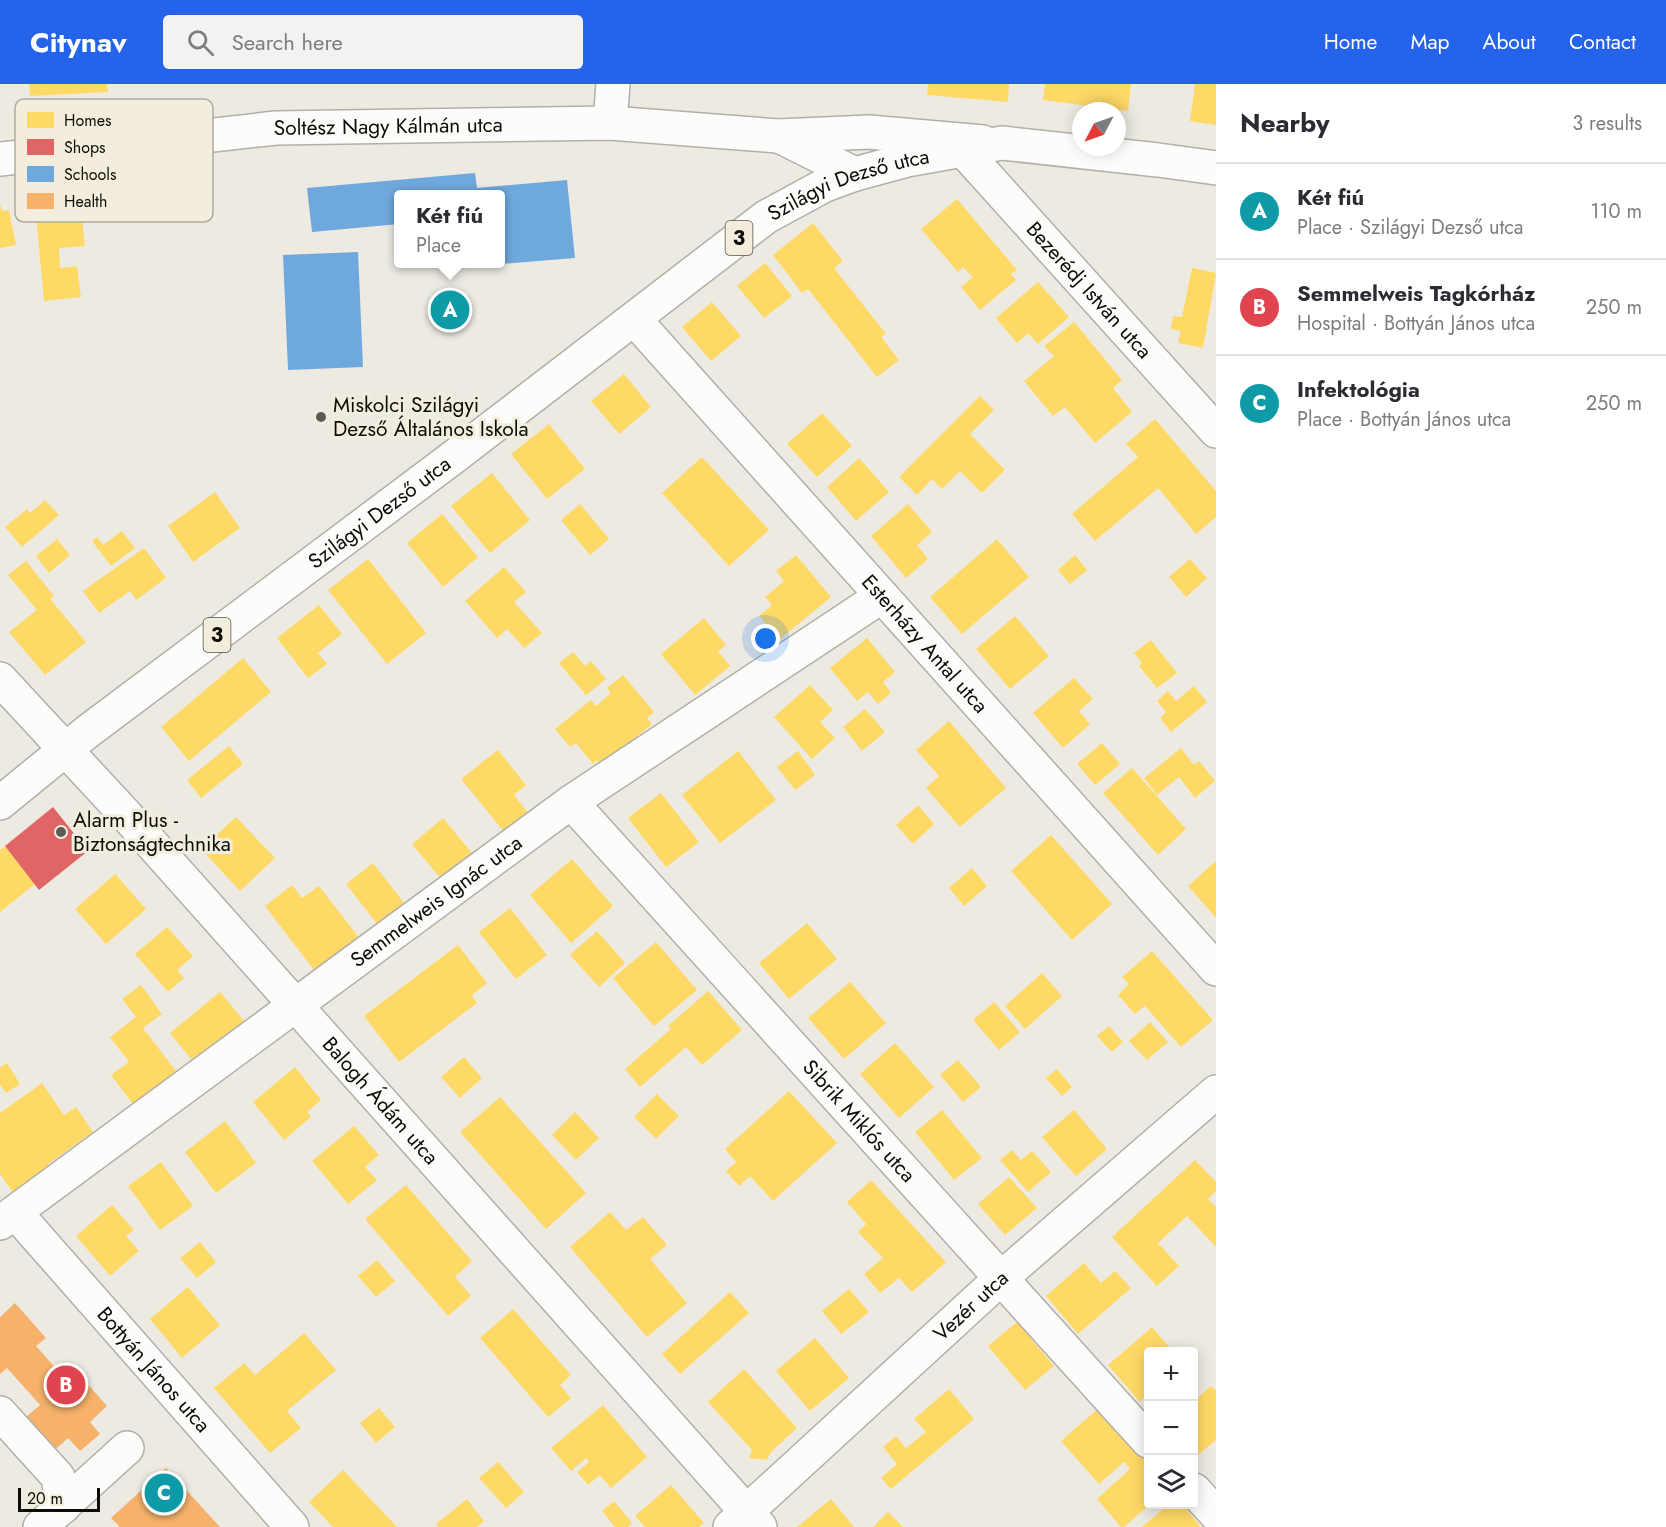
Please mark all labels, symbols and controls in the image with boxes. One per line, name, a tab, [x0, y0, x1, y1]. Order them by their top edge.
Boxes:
search box	[163, 15, 583, 69]
text: Citynav	[30, 22, 127, 63]
icon: search	[184, 26, 217, 59]
text: Search here	[232, 26, 343, 58]
text: Home	[1324, 27, 1377, 57]
text: Map	[1410, 27, 1450, 57]
text: About	[1483, 27, 1536, 57]
text: Contact	[1569, 27, 1636, 57]
legend	[15, 99, 213, 222]
north arrow	[1072, 102, 1126, 156]
text: Nearby	[1240, 104, 1329, 142]
text: Homes	[64, 109, 111, 132]
text: 3 results	[1572, 109, 1642, 138]
street label: Soltész Nagy Kálmán utca	[273, 110, 503, 143]
text: Shops	[64, 136, 105, 159]
street label: Szilágyi Dezső utca	[762, 141, 932, 228]
text: Schools	[64, 163, 116, 186]
text: Két fiú	[1297, 181, 1364, 213]
text: Health	[64, 190, 107, 213]
popup	[394, 190, 505, 268]
text: A	[1252, 197, 1267, 226]
text: 110 m	[1590, 197, 1642, 226]
text: Két fiú	[416, 199, 483, 231]
text: Place · Szilágyi Dezső utca	[1297, 213, 1523, 242]
street label: Bezerédj István utca	[1019, 215, 1159, 365]
road number: 3	[726, 221, 752, 255]
text: Place	[416, 231, 461, 260]
text: Semmelweis Tagkórház	[1297, 277, 1535, 309]
pin: A	[430, 288, 470, 332]
text: B	[1253, 293, 1266, 322]
text: 250 m	[1586, 293, 1642, 322]
text: Hospital · Bottyán János utca	[1297, 309, 1535, 338]
text: Infektológia	[1297, 373, 1420, 405]
text: C	[1252, 389, 1267, 418]
text: 250 m	[1586, 389, 1642, 418]
place label: Miskolci Szilágyi Dezső Általános Iskola	[333, 390, 529, 444]
text: Place · Bottyán János utca	[1297, 405, 1511, 434]
marker: Miskolci Szilágyi Dezső Általános Iskola	[314, 410, 328, 424]
street label: Szilágyi Dezső utca	[302, 449, 457, 576]
street label: Esterházy Antal utca	[855, 568, 995, 720]
road number: 3	[204, 618, 230, 652]
your location	[751, 624, 780, 653]
place label: Alarm Plus - Biztonságtechnika	[73, 805, 231, 859]
marker: Alarm Plus - Biztonságtechnika	[54, 825, 68, 839]
street label: Semmelweis Ignác utca	[344, 828, 528, 975]
street label: Balogh Ádám utca	[315, 1030, 446, 1171]
street label: Sibrik Miklós utca	[796, 1053, 923, 1189]
street label: Vezér utca	[927, 1263, 1015, 1348]
street label: Bottyán János utca	[90, 1300, 217, 1439]
map controls	[1144, 1347, 1198, 1509]
button: +	[1144, 1347, 1198, 1401]
pin: B	[46, 1362, 86, 1408]
button: −	[1144, 1401, 1198, 1455]
button: layers	[1144, 1455, 1198, 1509]
pin: C	[144, 1470, 184, 1516]
scale bar	[18, 1485, 100, 1512]
text: 20 m	[27, 1487, 63, 1510]

